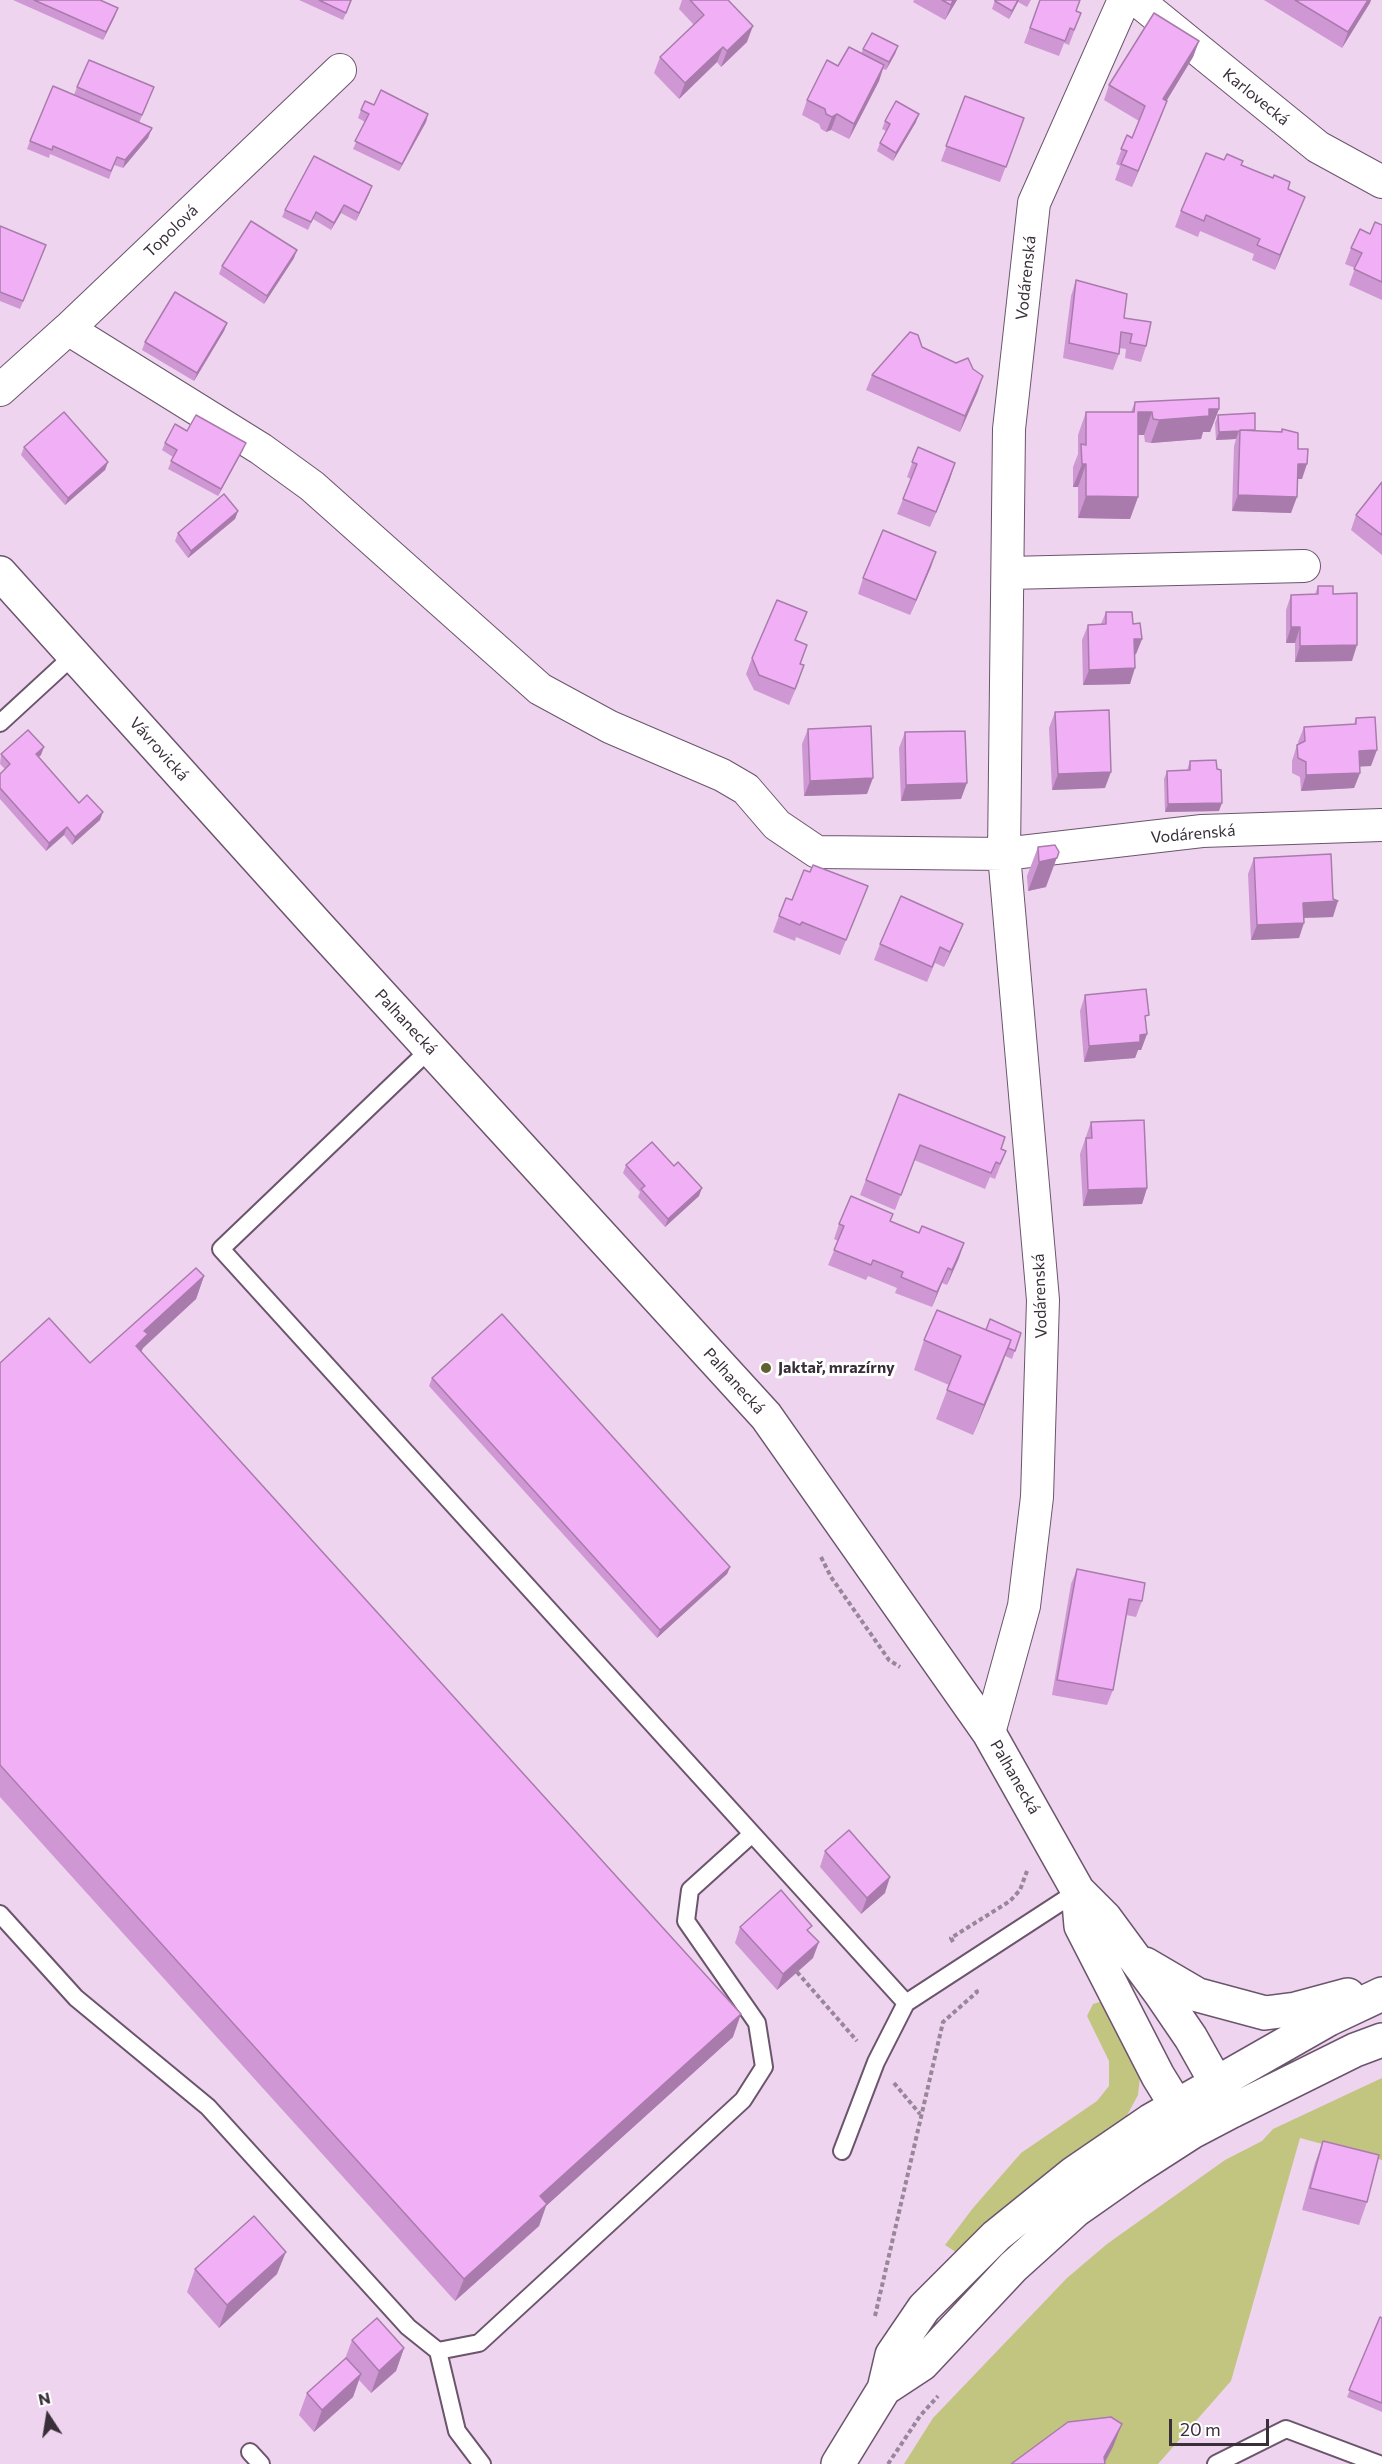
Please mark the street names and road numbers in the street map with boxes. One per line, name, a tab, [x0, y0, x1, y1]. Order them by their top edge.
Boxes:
street label: Karlovecká	[1219, 64, 1293, 130]
street label: Topolová	[140, 201, 202, 261]
street label: Vodárenská	[1012, 235, 1040, 321]
street label: Vávrovická	[125, 713, 193, 785]
street label: Vodárenská	[1150, 821, 1236, 847]
street label: Palhanecká	[371, 985, 441, 1059]
street label: Vodárenská	[1029, 1253, 1051, 1339]
street label: Palhanecká	[699, 1344, 769, 1418]
street label: Palhanecká	[986, 1736, 1044, 1818]

